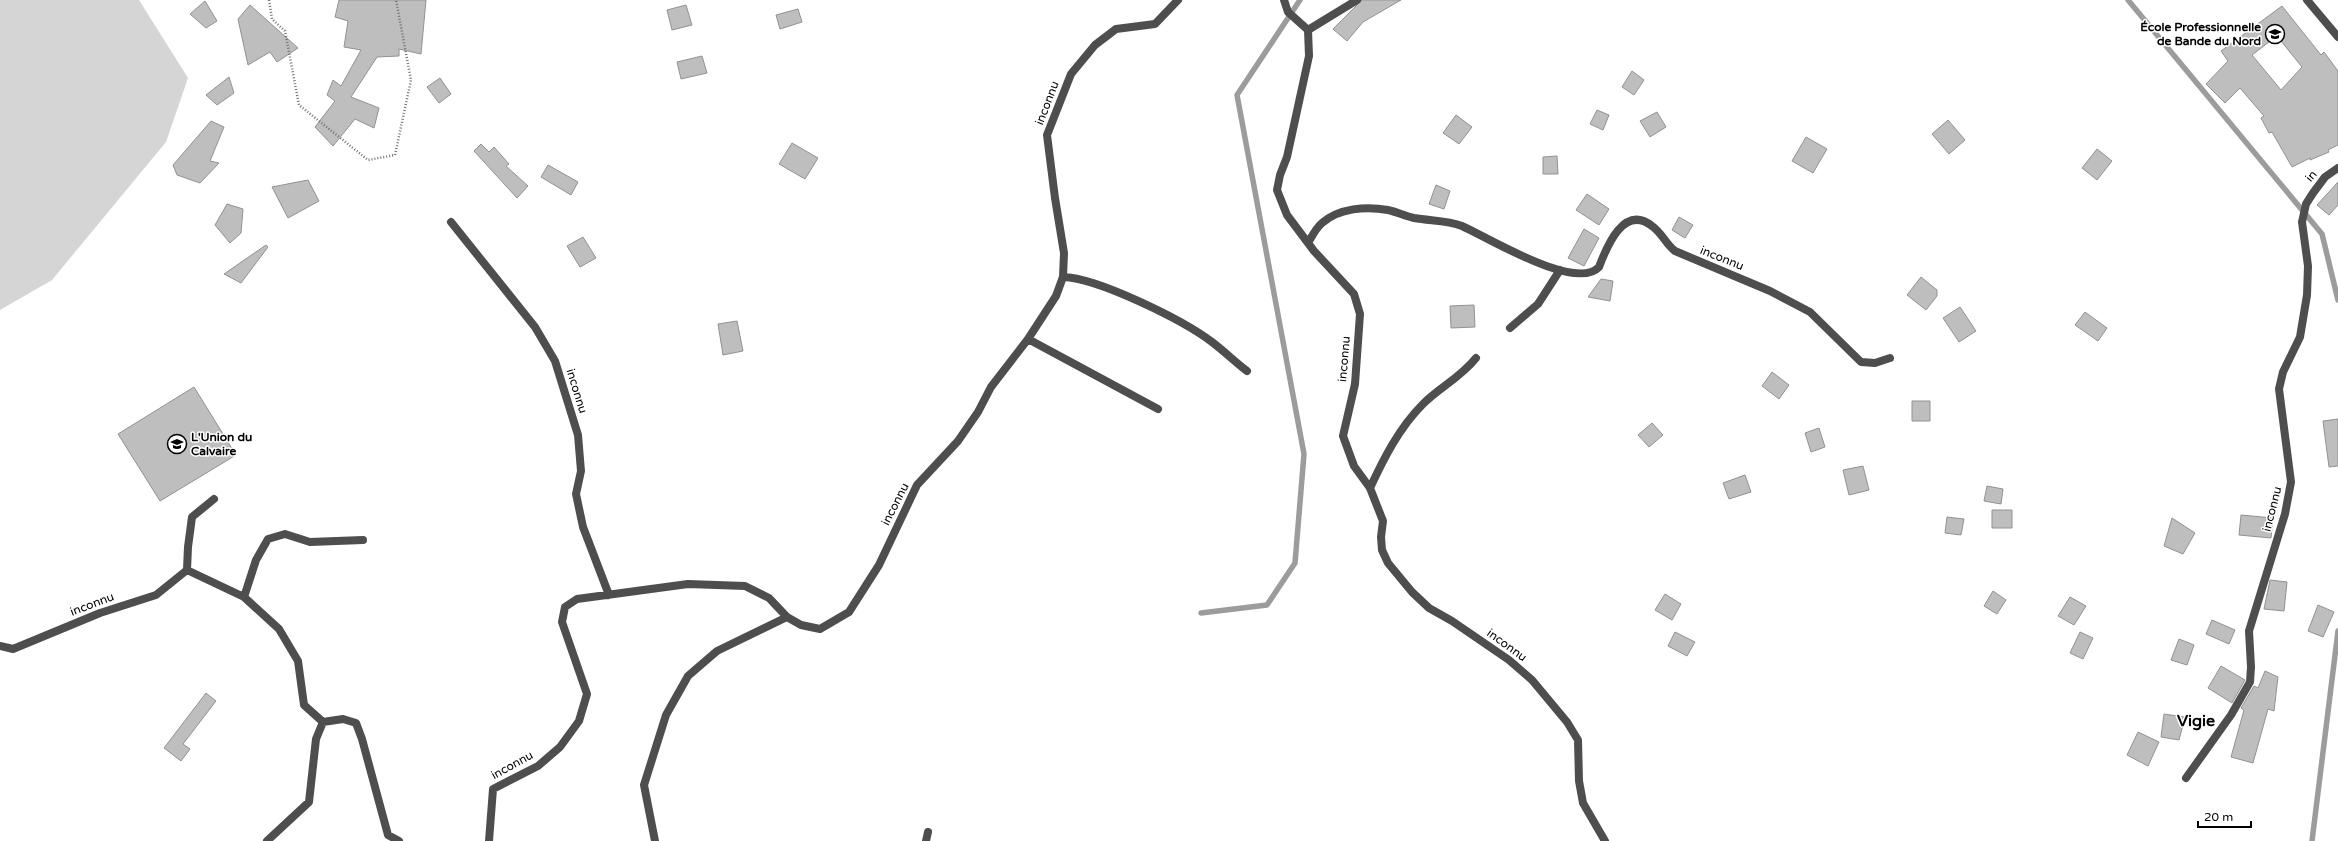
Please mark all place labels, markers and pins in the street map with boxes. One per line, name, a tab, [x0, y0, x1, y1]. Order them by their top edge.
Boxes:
place label: École Professionnelle de Bande du Nord	[2140, 20, 2261, 48]
school or university icon: École Professionnelle de Bande du Nord	[2264, 23, 2286, 45]
place label: L'Union du Calvaire	[191, 430, 252, 458]
school or university icon: L'Union du Calvaire	[166, 433, 188, 455]

